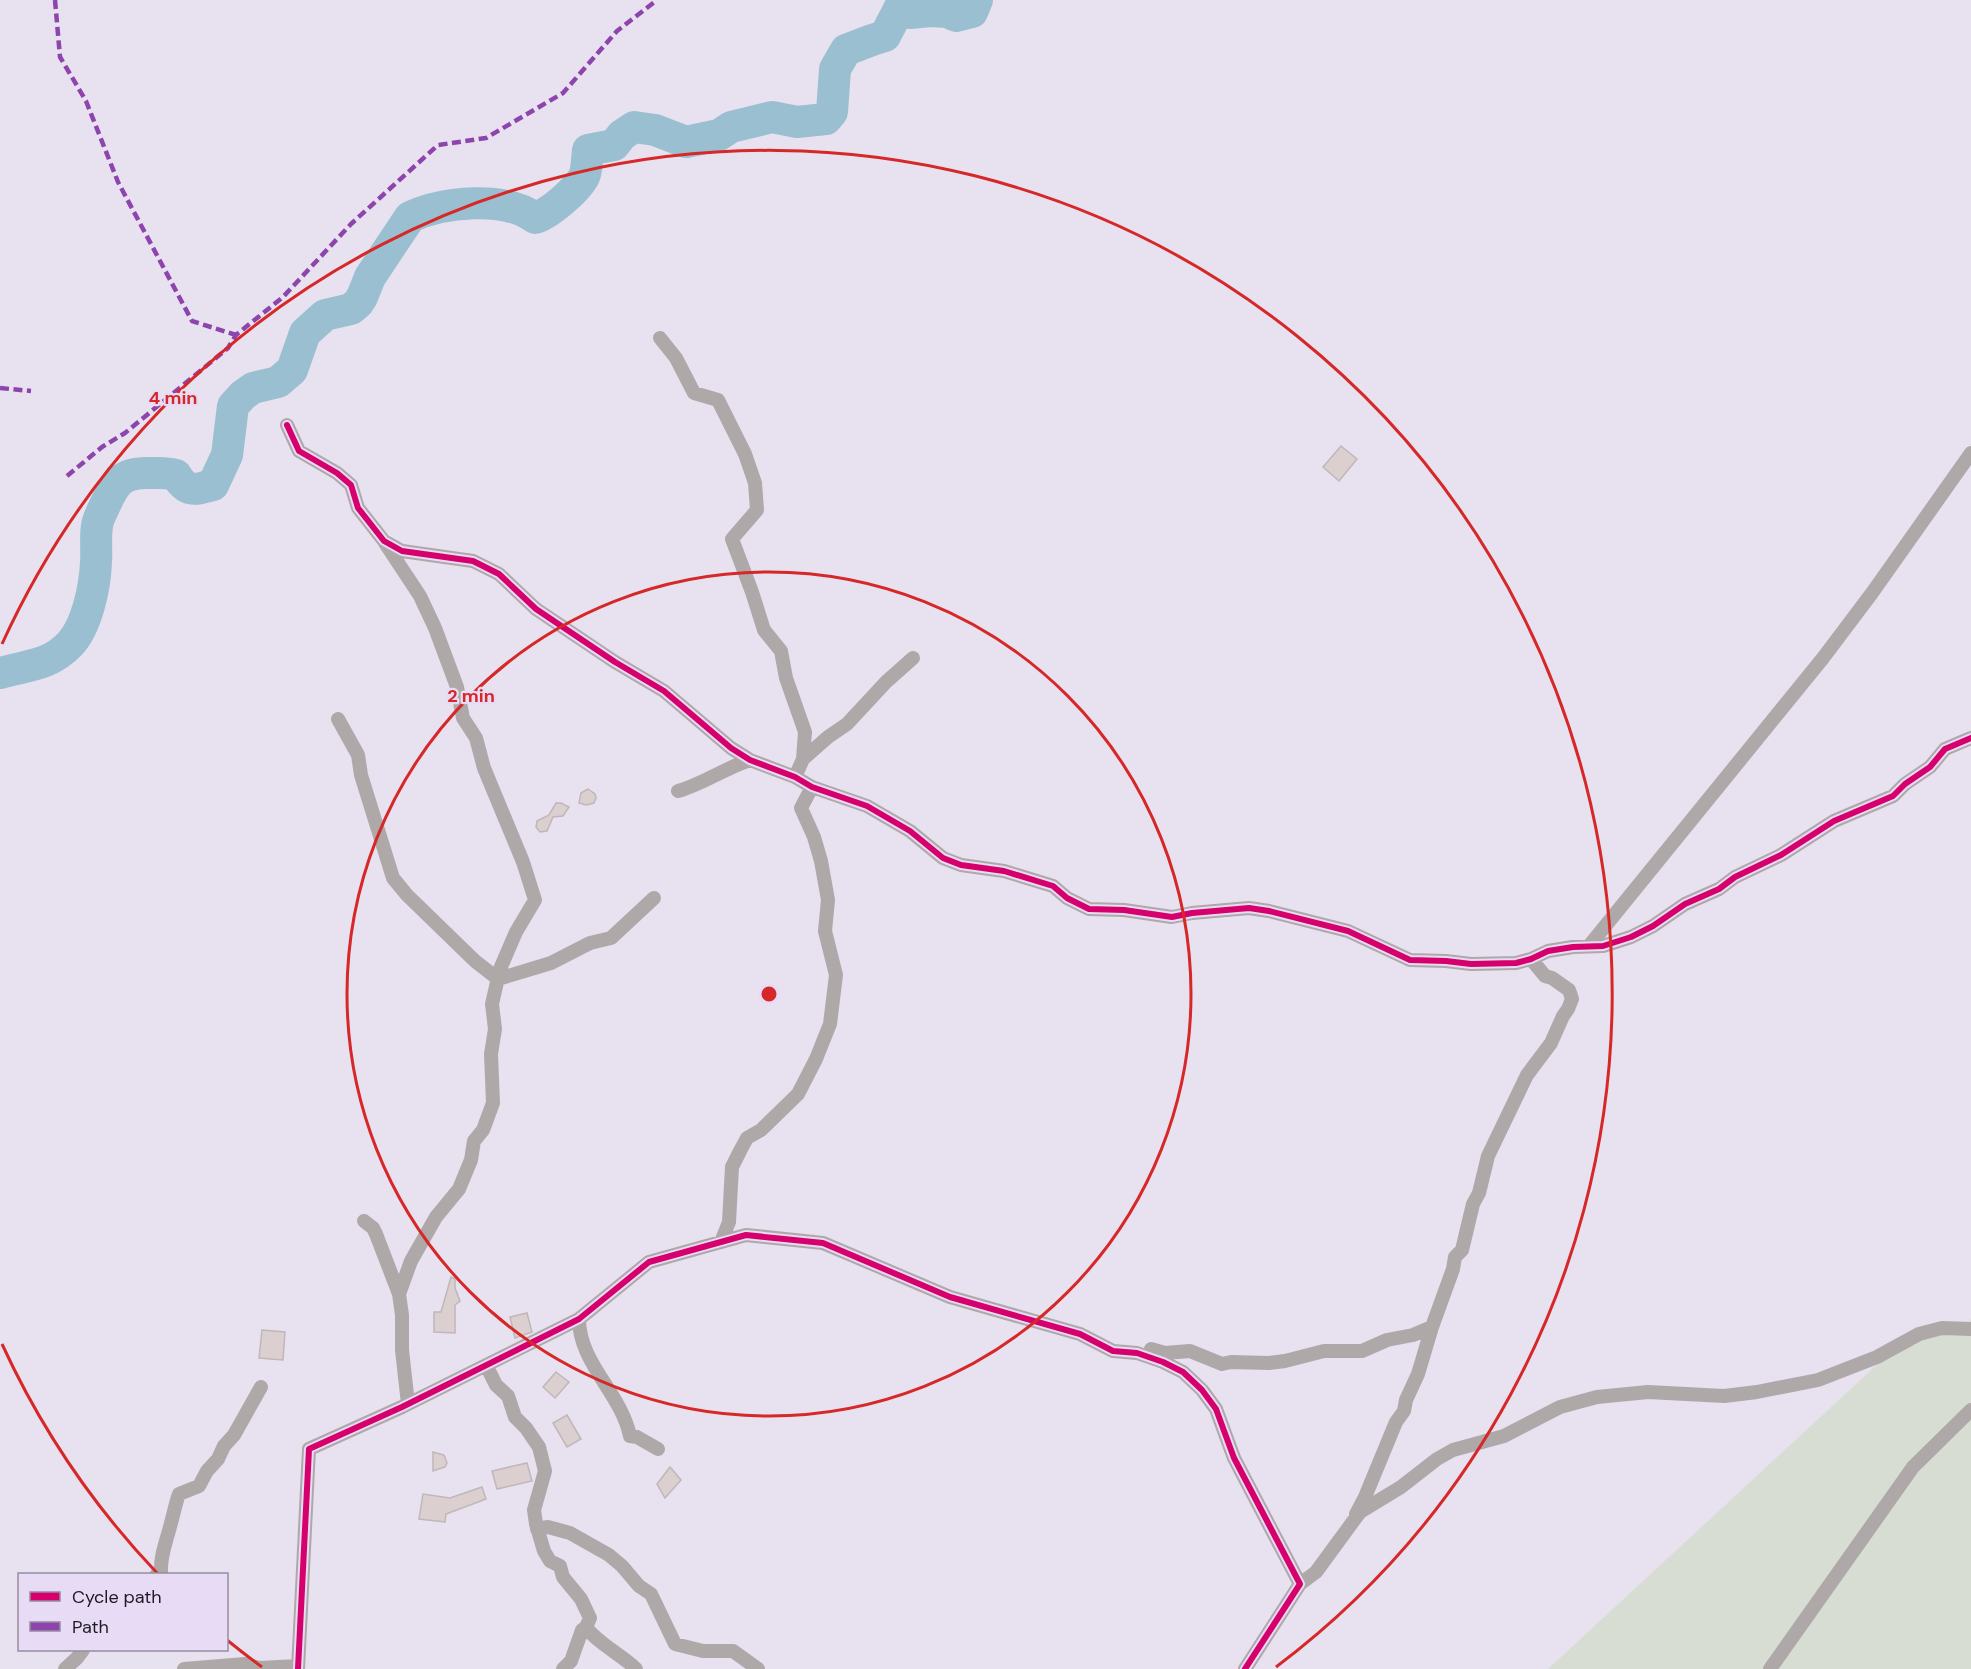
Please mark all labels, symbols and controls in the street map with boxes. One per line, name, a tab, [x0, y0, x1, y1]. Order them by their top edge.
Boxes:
text: 4 min	[149, 386, 197, 410]
text: 2 min	[447, 684, 495, 708]
centre of rings	[759, 984, 779, 1004]
legend	[18, 1573, 228, 1651]
text: Cycle path	[72, 1585, 162, 1609]
text: Path	[72, 1615, 109, 1639]

